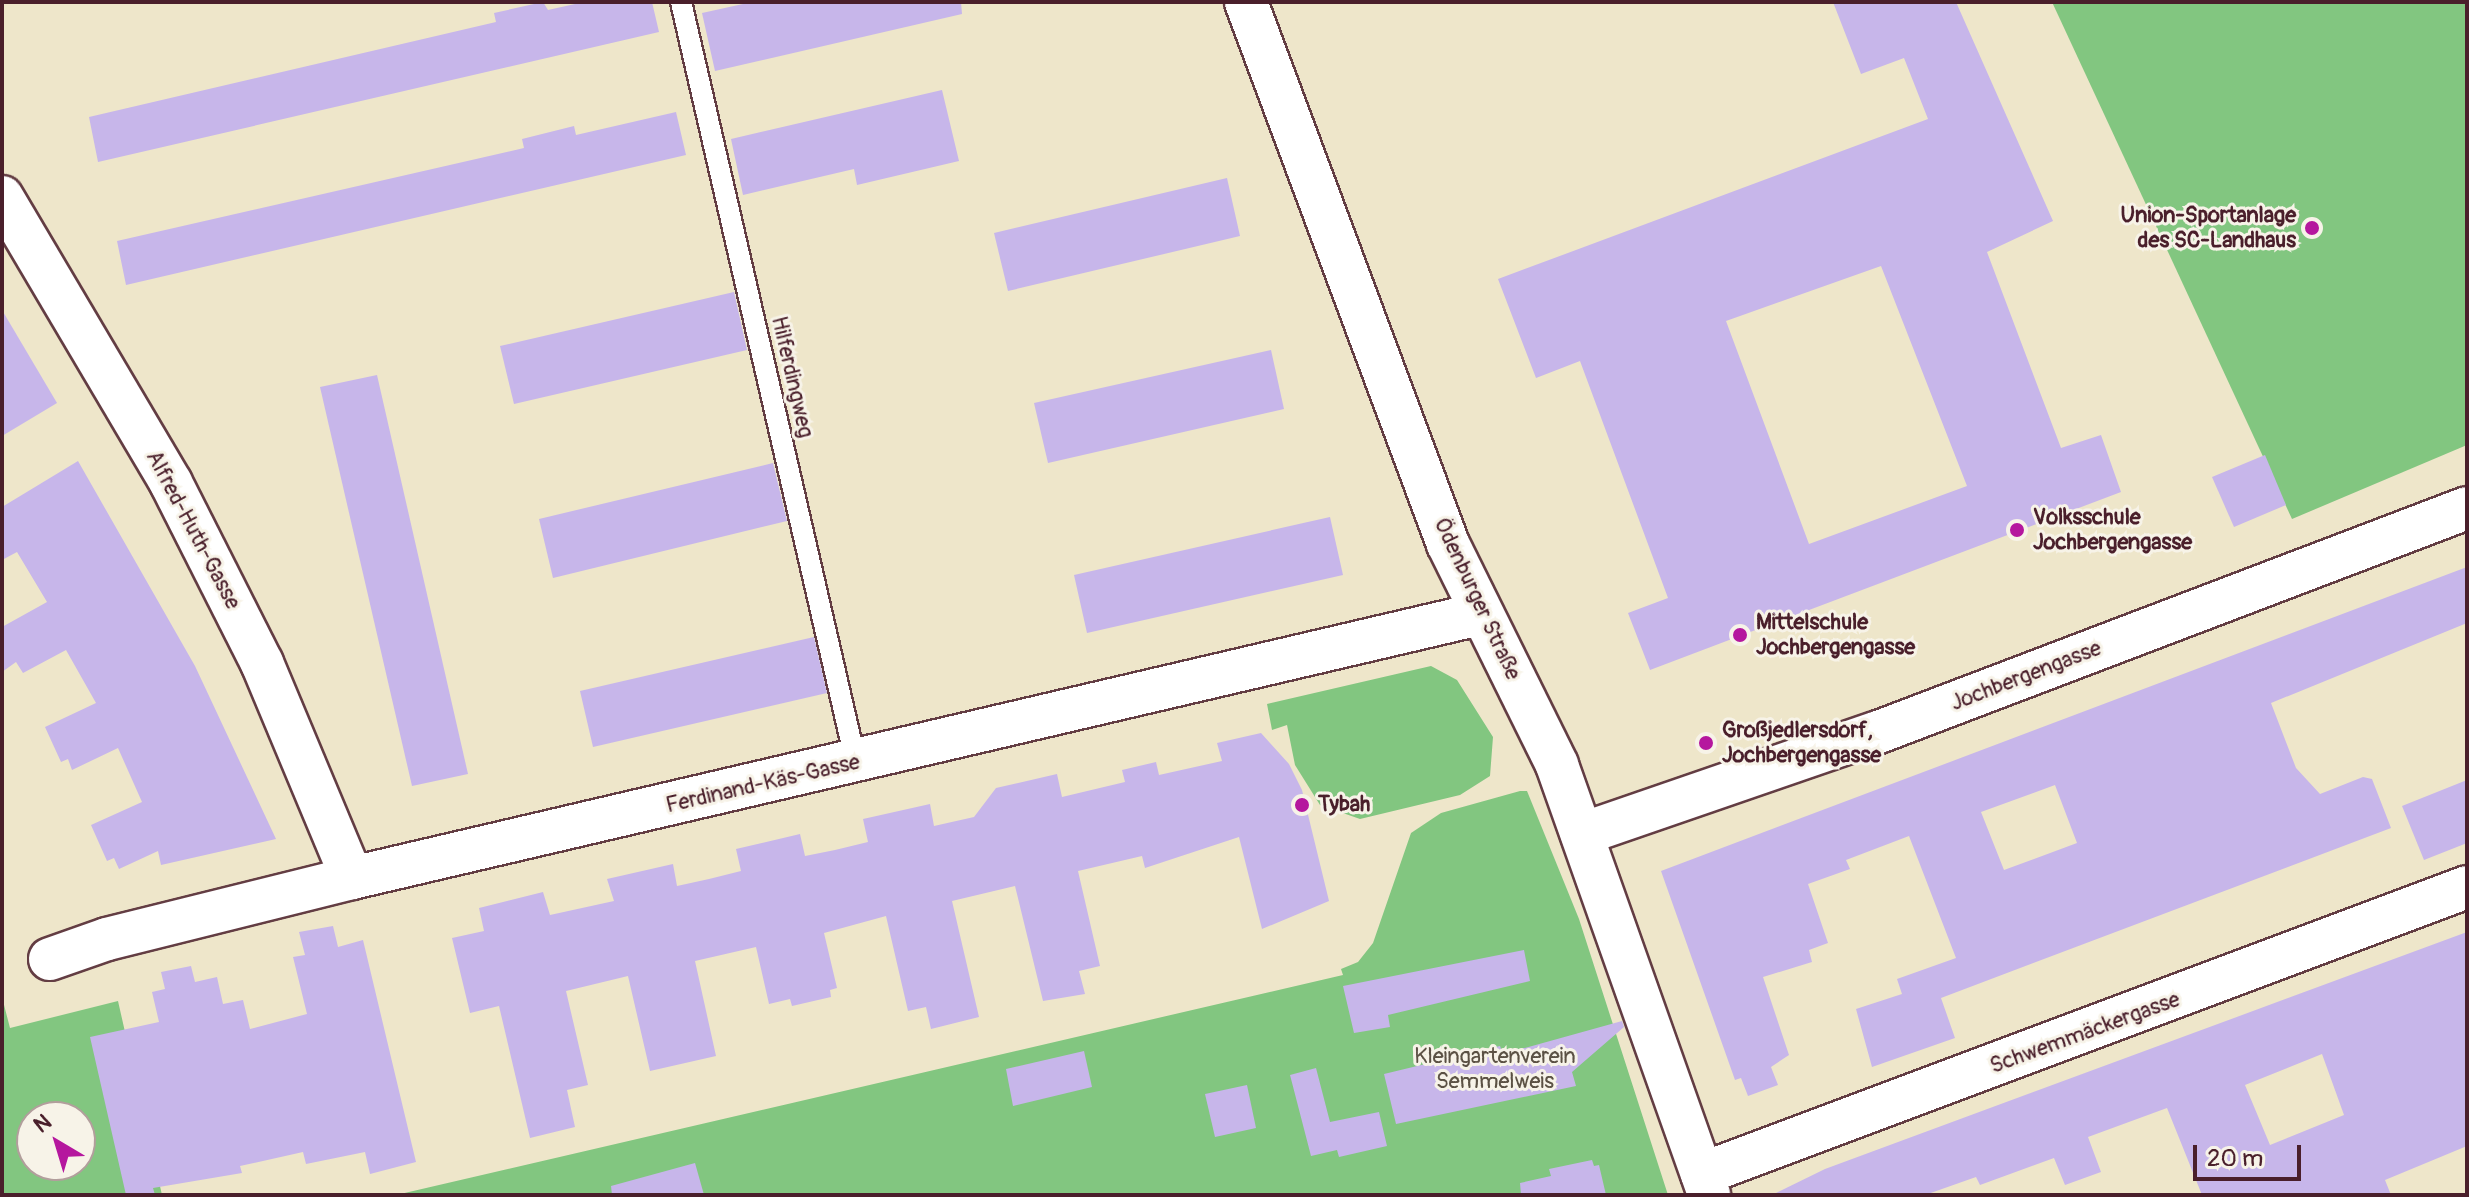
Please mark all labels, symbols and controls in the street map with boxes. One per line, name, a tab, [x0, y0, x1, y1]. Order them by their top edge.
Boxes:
place label: Union-Sportanlage des SC-Landhaus	[2121, 202, 2296, 254]
marker: Union-Sportanlage des SC-Landhaus	[2303, 219, 2321, 237]
street label: Hilferdingweg	[765, 314, 819, 440]
street label: Alfred-Huth-Gasse	[140, 446, 246, 614]
place label: Volksschule Jochbergengasse	[2033, 504, 2192, 556]
street label: Ödenburger Straße	[1428, 514, 1526, 684]
marker: Volksschule Jochbergengasse	[2008, 521, 2026, 539]
place label: Mittelschule Jochbergengasse	[1756, 609, 1915, 660]
marker: Mittelschule Jochbergengasse	[1731, 626, 1749, 644]
street label: Jochbergengasse	[1947, 635, 2105, 717]
place label: Großjedlersdorf, Jochbergengasse	[1722, 717, 1881, 768]
marker: Großjedlersdorf, Jochbergengasse	[1697, 734, 1715, 752]
street label: Ferdinand-Käs-Gasse	[663, 749, 863, 819]
place label: Tybah	[1318, 792, 1370, 818]
marker: Tybah	[1293, 796, 1311, 814]
street label: Schwemmäckergasse	[1986, 986, 2184, 1080]
park label: Kleingartenverein Semmelweis	[1414, 1043, 1576, 1094]
north arrow	[16, 1101, 96, 1181]
text: N	[28, 1108, 57, 1139]
scale bar	[2197, 1129, 2305, 1179]
text: 20 m	[2207, 1144, 2263, 1173]

